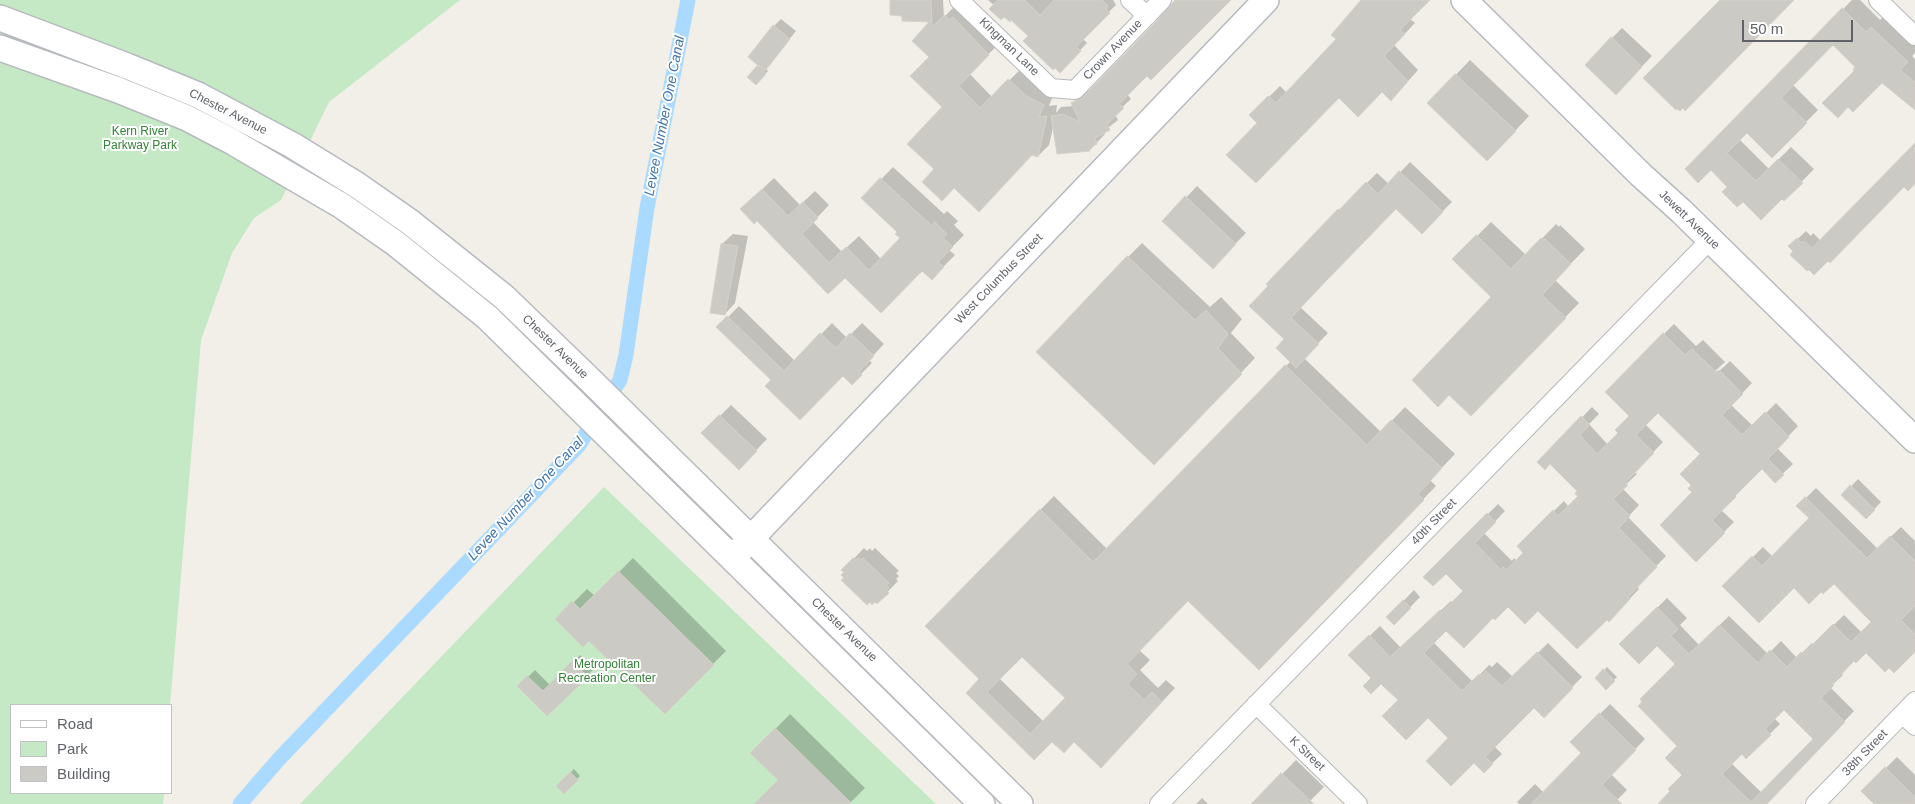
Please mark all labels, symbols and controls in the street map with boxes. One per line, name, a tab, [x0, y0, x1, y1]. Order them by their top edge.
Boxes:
scale bar	[1745, 10, 1856, 42]
street label: Kingman Lane	[976, 15, 1042, 79]
street label: Crown Avenue	[1081, 17, 1145, 83]
text: 50 m	[1750, 20, 1783, 37]
water label: Levee Number One Canal	[641, 35, 689, 197]
street label: Chester Avenue	[186, 86, 270, 138]
park label: Kern River Parkway Park	[103, 125, 177, 153]
street label: Jewett Avenue	[1656, 188, 1722, 252]
street label: West Columbus Street	[952, 231, 1046, 327]
street label: Chester Avenue	[519, 312, 591, 382]
water label: Levee Number One Canal	[464, 434, 588, 564]
street label: 40th Street	[1408, 496, 1460, 548]
street label: Chester Avenue	[808, 595, 880, 665]
park label: Metropolitan Recreation Center	[558, 658, 656, 686]
legend	[10, 704, 172, 794]
text: Road	[57, 715, 93, 732]
street label: 38th Street	[1839, 727, 1891, 779]
street label: K Street	[1286, 734, 1328, 774]
text: Park	[57, 740, 88, 757]
text: Building	[57, 765, 110, 782]

